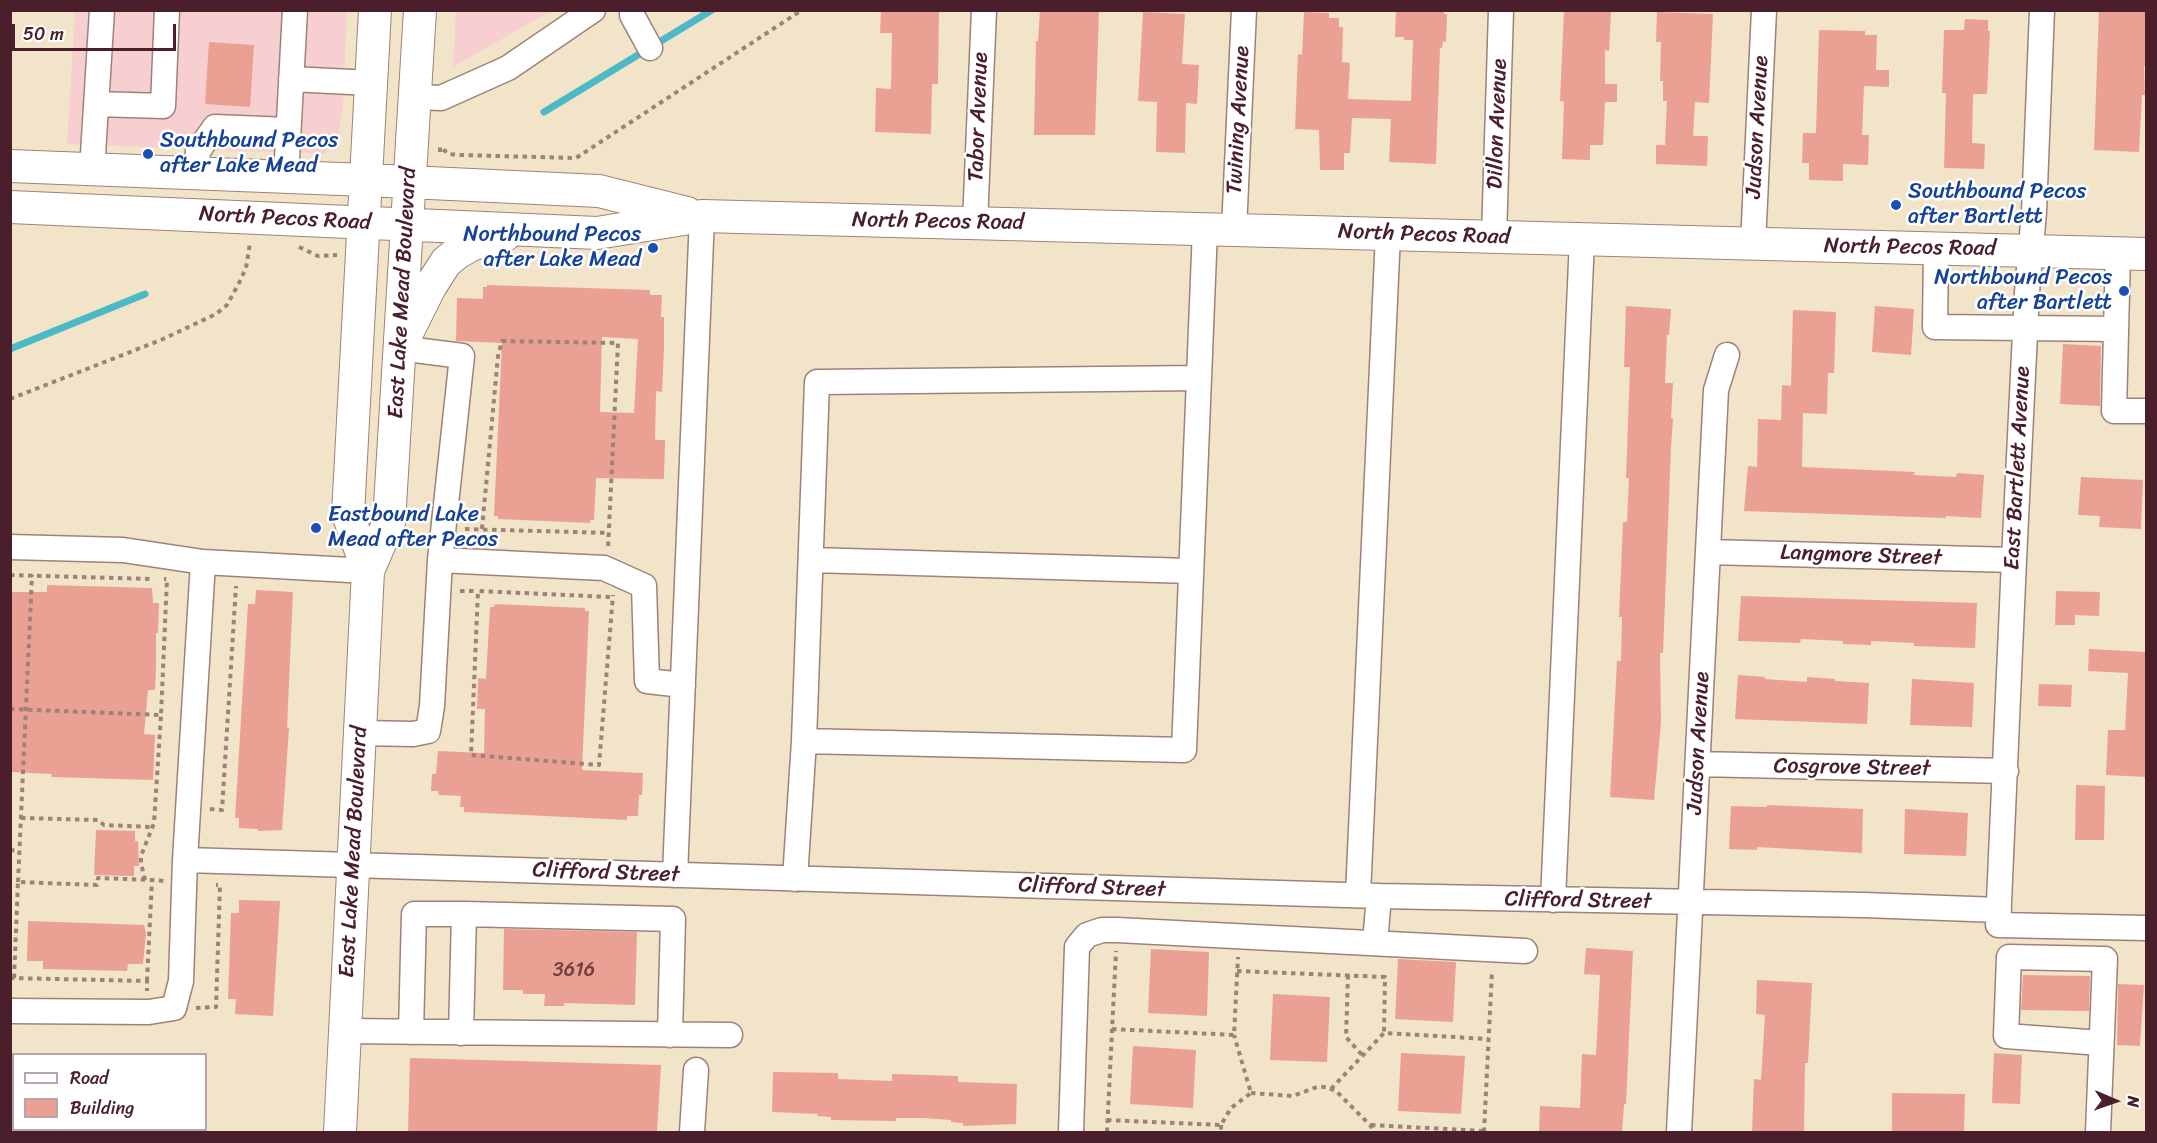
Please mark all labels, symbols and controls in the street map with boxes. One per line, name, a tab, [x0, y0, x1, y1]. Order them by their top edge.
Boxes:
scale bar	[15, 12, 178, 50]
text: 50 m	[23, 18, 64, 50]
street label: Twining Avenue	[1222, 45, 1256, 195]
street label: Tabor Avenue	[964, 52, 994, 182]
street label: Judson Avenue	[1741, 55, 1775, 199]
street label: Dillon Avenue	[1483, 58, 1513, 190]
place label: Southbound Pecos after Lake Mead	[160, 128, 338, 180]
marker: Southbound Pecos after Lake Mead	[141, 147, 155, 161]
street label: East Lake Mead Boulevard	[383, 167, 423, 419]
place label: Southbound Pecos after Bartlett	[1908, 179, 2086, 230]
marker: Southbound Pecos after Bartlett	[1889, 198, 1903, 212]
street label: North Pecos Road	[198, 201, 372, 237]
street label: North Pecos Road	[852, 207, 1024, 237]
street label: North Pecos Road	[1338, 219, 1510, 251]
place label: Northbound Pecos after Lake Mead	[463, 222, 641, 274]
street label: North Pecos Road	[1824, 233, 1996, 263]
marker: Northbound Pecos after Lake Mead	[646, 241, 660, 255]
place label: Northbound Pecos after Bartlett	[1934, 265, 2112, 316]
marker: Northbound Pecos after Bartlett	[2117, 284, 2131, 298]
street label: East Bartlett Avenue	[1999, 365, 2037, 571]
place label: Eastbound Lake Mead after Pecos	[328, 502, 498, 554]
marker: Eastbound Lake Mead after Pecos	[309, 521, 323, 535]
street label: Langmore Street	[1780, 540, 1942, 572]
street label: Judson Avenue	[1682, 671, 1716, 815]
street label: East Lake Mead Boulevard	[334, 726, 374, 978]
street label: Cosgrove Street	[1773, 753, 1931, 783]
street label: Clifford Street	[532, 857, 680, 889]
street label: Clifford Street	[1018, 872, 1166, 904]
street label: Clifford Street	[1504, 887, 1652, 915]
house number: 3616	[553, 959, 595, 983]
legend	[12, 1053, 207, 1131]
text: Road	[70, 1062, 109, 1094]
north arrow	[2085, 1071, 2145, 1131]
text: Building	[70, 1092, 134, 1124]
text: N	[2119, 1096, 2148, 1108]

